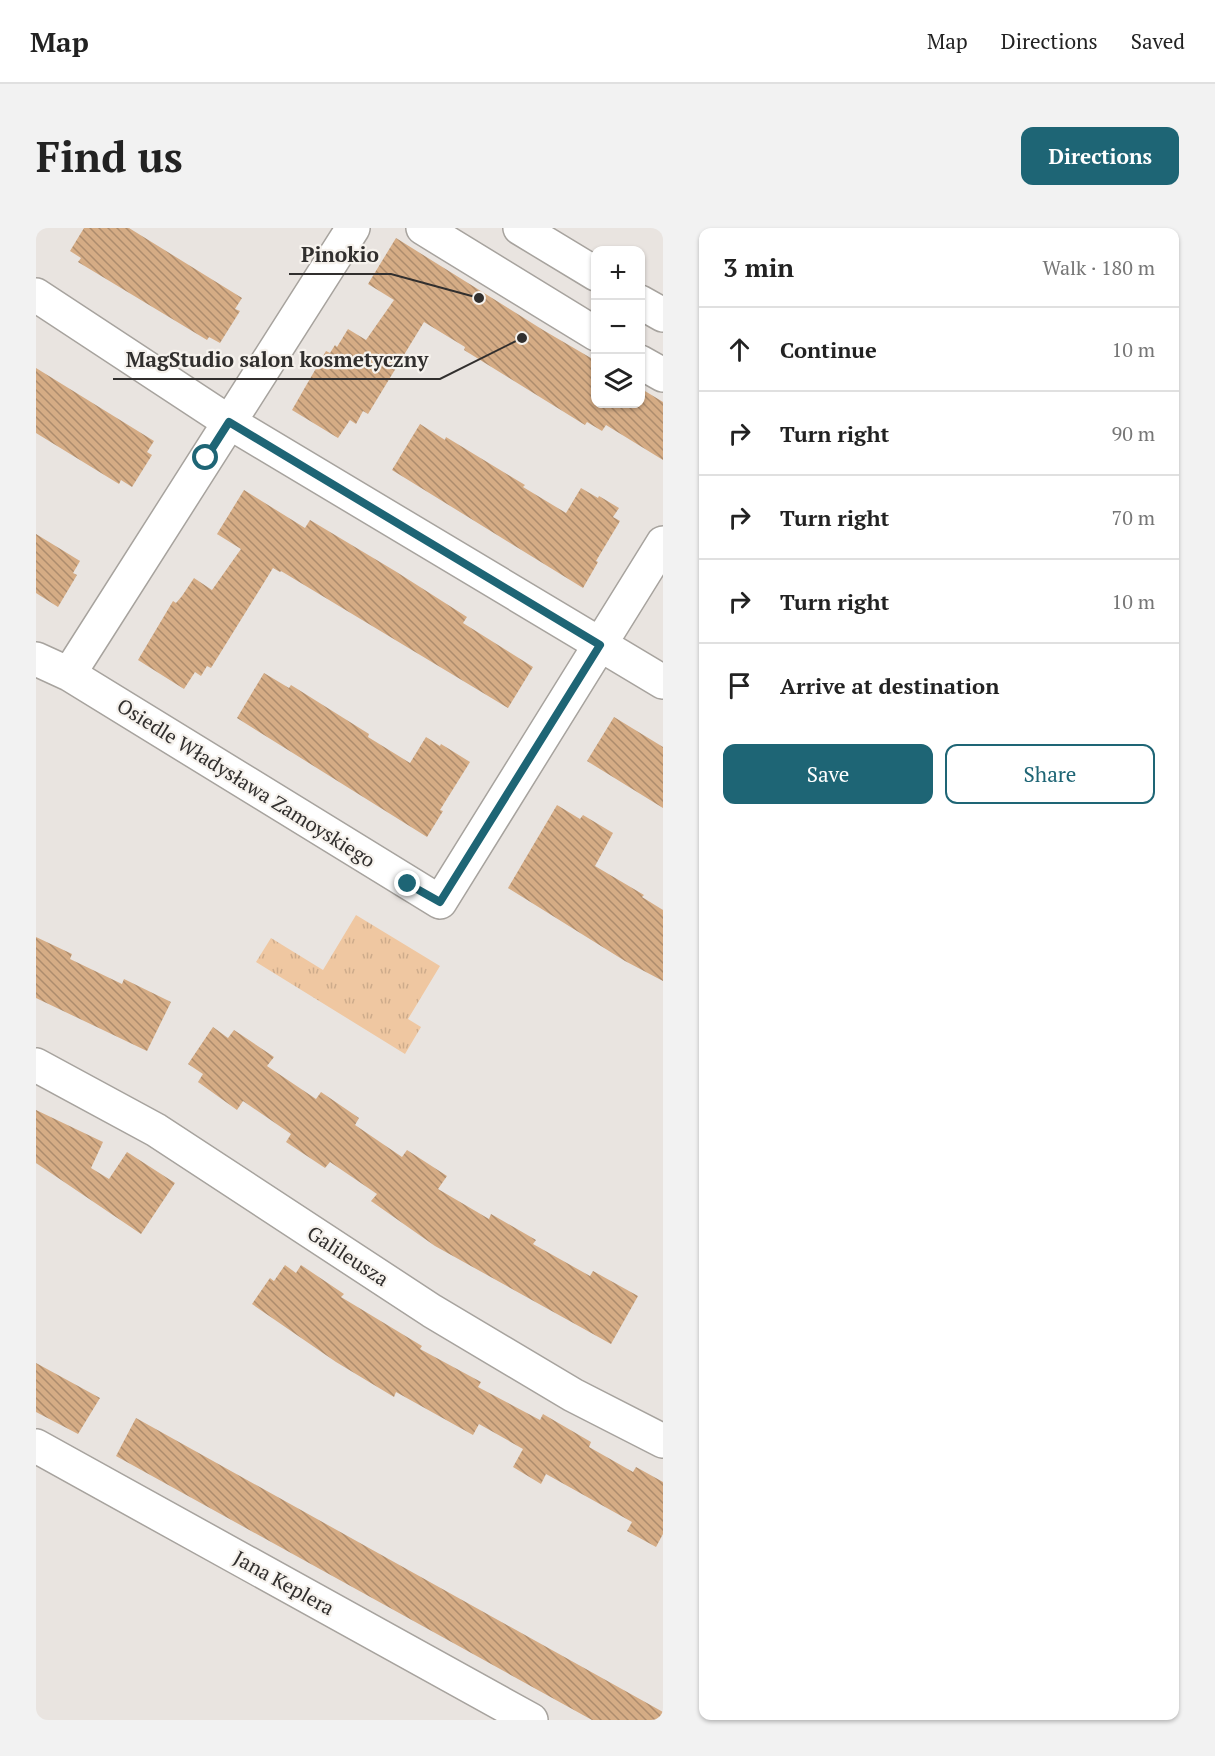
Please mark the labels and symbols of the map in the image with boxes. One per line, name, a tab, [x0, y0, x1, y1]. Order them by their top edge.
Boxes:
callout: Pinokio	[289, 235, 391, 274]
text: Pinokio	[301, 240, 379, 268]
callout: MagStudio salon kosmetyczny	[113, 340, 440, 379]
text: MagStudio salon kosmetyczny	[126, 345, 429, 373]
route start	[192, 444, 218, 470]
street label: Osiedle Władysława Zamoyskiego	[112, 692, 381, 873]
route end	[394, 870, 420, 896]
street label: Galileusza	[302, 1219, 394, 1292]
street label: Jana Keplera	[229, 1544, 339, 1621]

